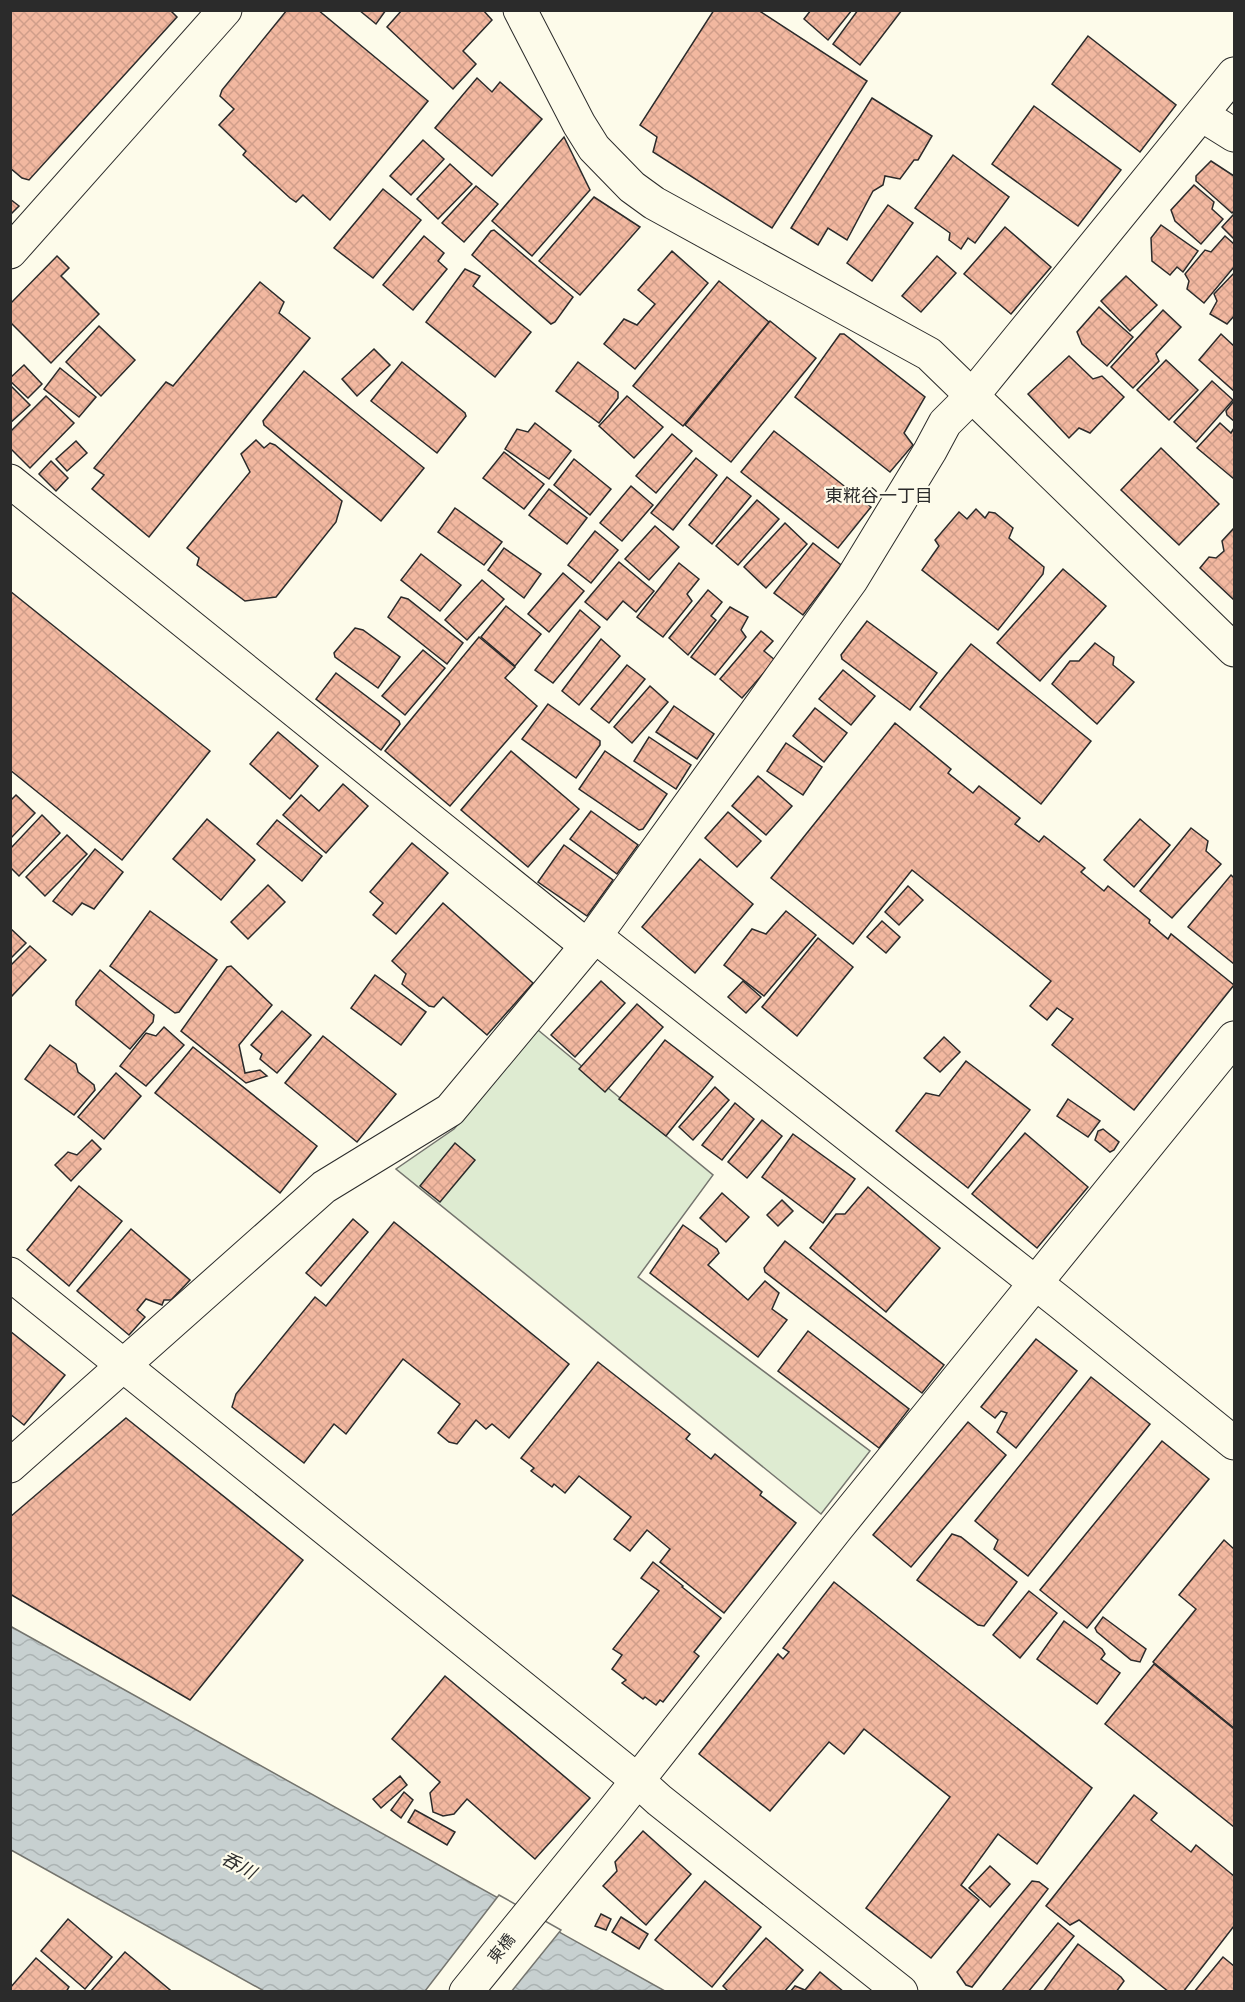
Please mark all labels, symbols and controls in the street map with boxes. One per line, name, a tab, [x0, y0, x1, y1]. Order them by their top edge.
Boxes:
district label: 東糀谷一丁目	[825, 484, 933, 507]
water label: 呑川	[218, 1846, 262, 1885]
street label: 東橋	[483, 1929, 519, 1967]

